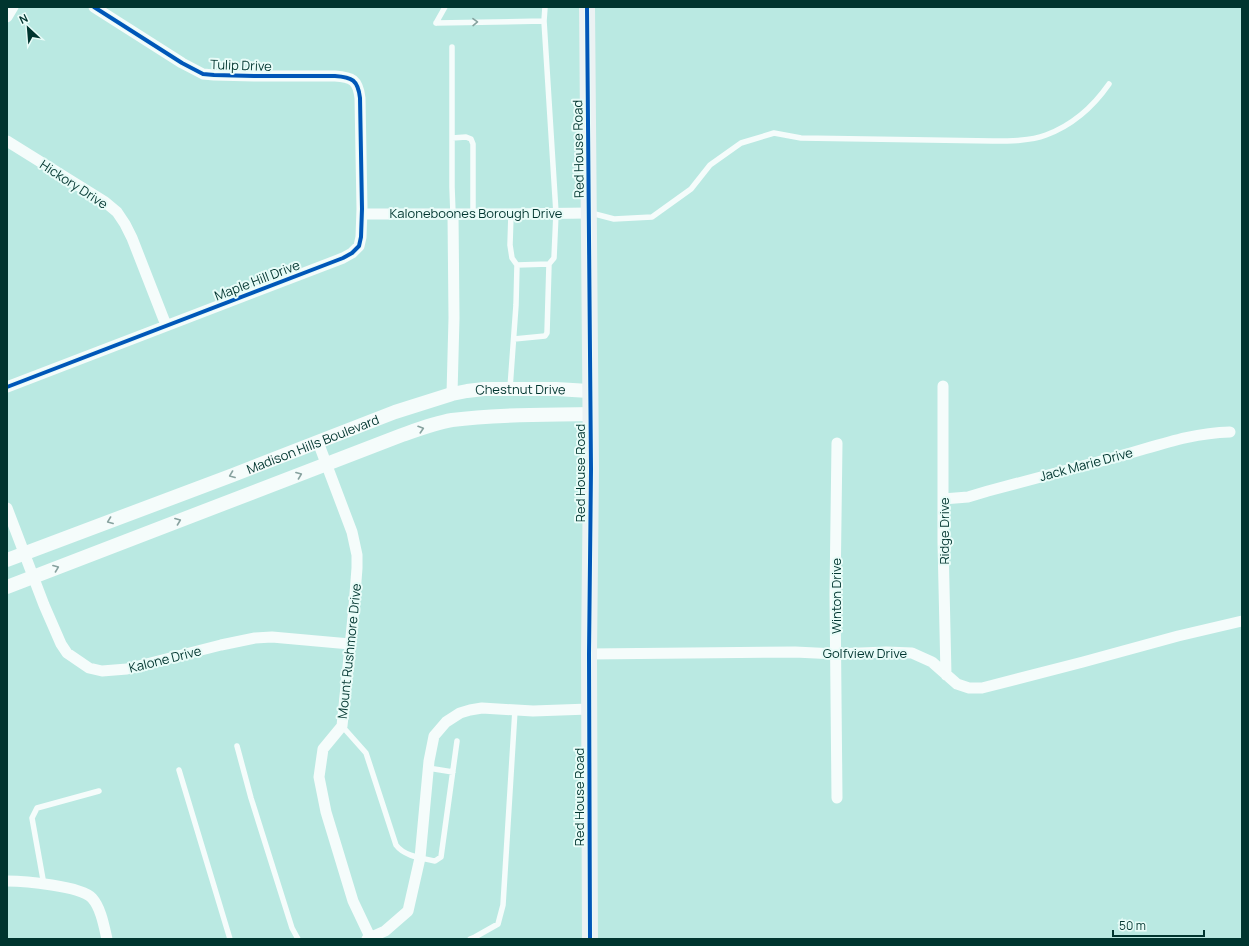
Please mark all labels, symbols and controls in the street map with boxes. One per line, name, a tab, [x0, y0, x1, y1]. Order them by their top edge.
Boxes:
north arrow	[8, 8, 48, 48]
text: N	[17, 10, 30, 27]
one-way arrow	[472, 18, 478, 26]
street label: Tulip Drive	[210, 55, 272, 75]
street label: Red House Road	[568, 100, 588, 198]
street label: Hickory Drive	[37, 155, 112, 213]
street label: Kaloneboones Borough Drive	[390, 204, 563, 222]
street label: Maple Hill Drive	[212, 255, 303, 305]
street label: Chestnut Drive	[474, 380, 567, 399]
street label: Madison Hills Boulevard	[244, 410, 382, 478]
street label: Red House Road	[571, 424, 589, 522]
one-way arrow	[417, 425, 424, 433]
street label: Jack Marie Drive	[1037, 443, 1135, 485]
one-way arrow	[228, 471, 235, 479]
one-way arrow	[296, 472, 303, 480]
street label: Ridge Drive	[935, 497, 953, 565]
one-way arrow	[107, 517, 114, 525]
one-way arrow	[174, 518, 181, 526]
street label: Winton Drive	[827, 558, 845, 634]
one-way arrow	[53, 564, 60, 572]
street label: Mount Rushmore Drive	[333, 582, 365, 720]
street label: Kalone Drive	[127, 641, 203, 677]
street label: Golfview Drive	[823, 644, 908, 662]
street label: Red House Road	[570, 748, 588, 846]
scale bar	[1113, 912, 1204, 938]
text: 50 m	[1119, 917, 1146, 934]

